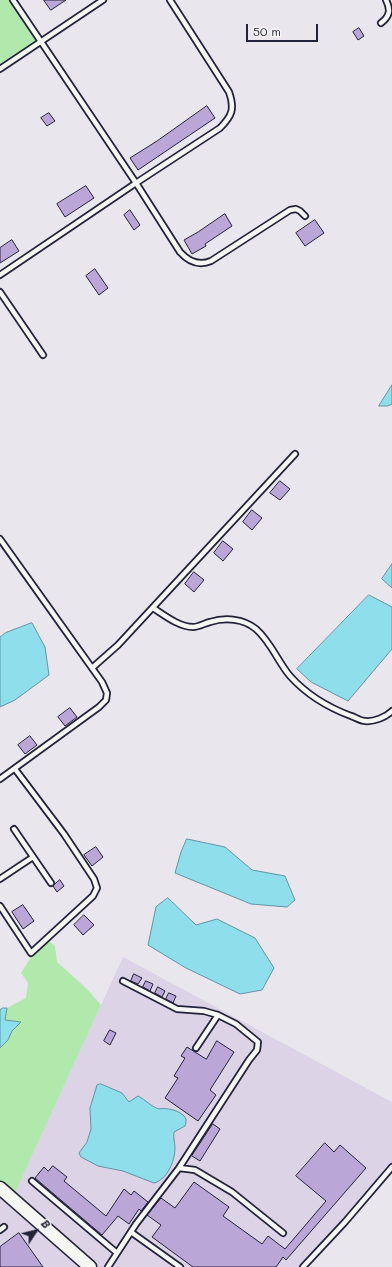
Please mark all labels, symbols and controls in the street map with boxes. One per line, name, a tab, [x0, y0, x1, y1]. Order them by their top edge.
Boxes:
scale bar	[248, 16, 320, 42]
text: 50 m	[253, 23, 281, 39]
north arrow	[16, 1211, 56, 1251]
text: B	[38, 1216, 55, 1231]

